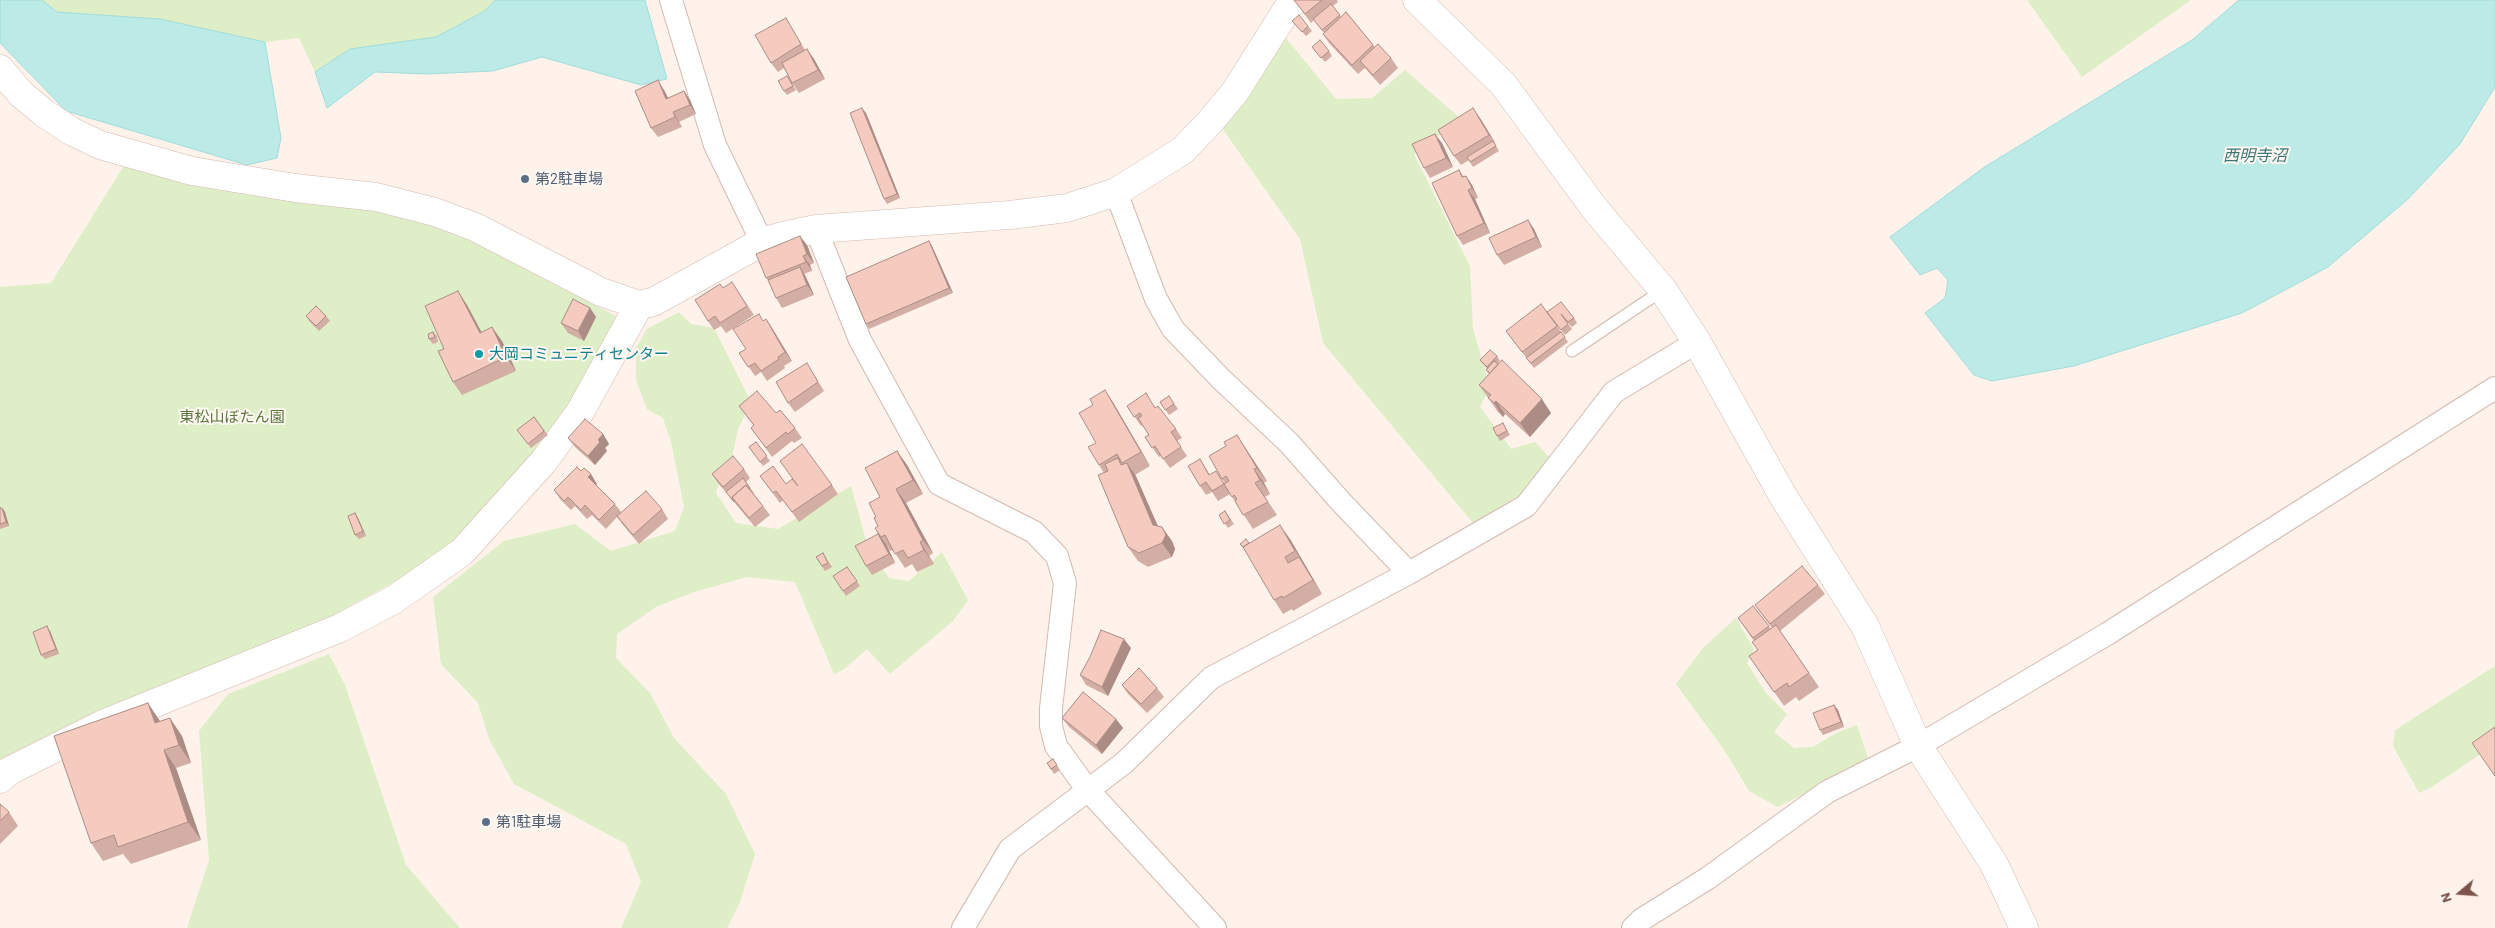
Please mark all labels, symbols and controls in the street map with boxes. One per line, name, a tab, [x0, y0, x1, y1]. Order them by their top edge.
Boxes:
water label: 西明寺沼	[2223, 146, 2287, 166]
place label: 第2駐車場	[535, 170, 603, 188]
marker: 第2駐車場	[519, 173, 531, 185]
place label: 大岡コミュニティセンター	[489, 345, 669, 363]
marker: 大岡コミュニティセンター	[473, 348, 485, 360]
park label: 東松山ぼたん園	[180, 408, 284, 426]
place label: 第1駐車場	[496, 813, 561, 831]
marker: 第1駐車場	[480, 816, 492, 828]
north arrow	[2435, 868, 2485, 918]
text: N	[2436, 891, 2455, 905]

